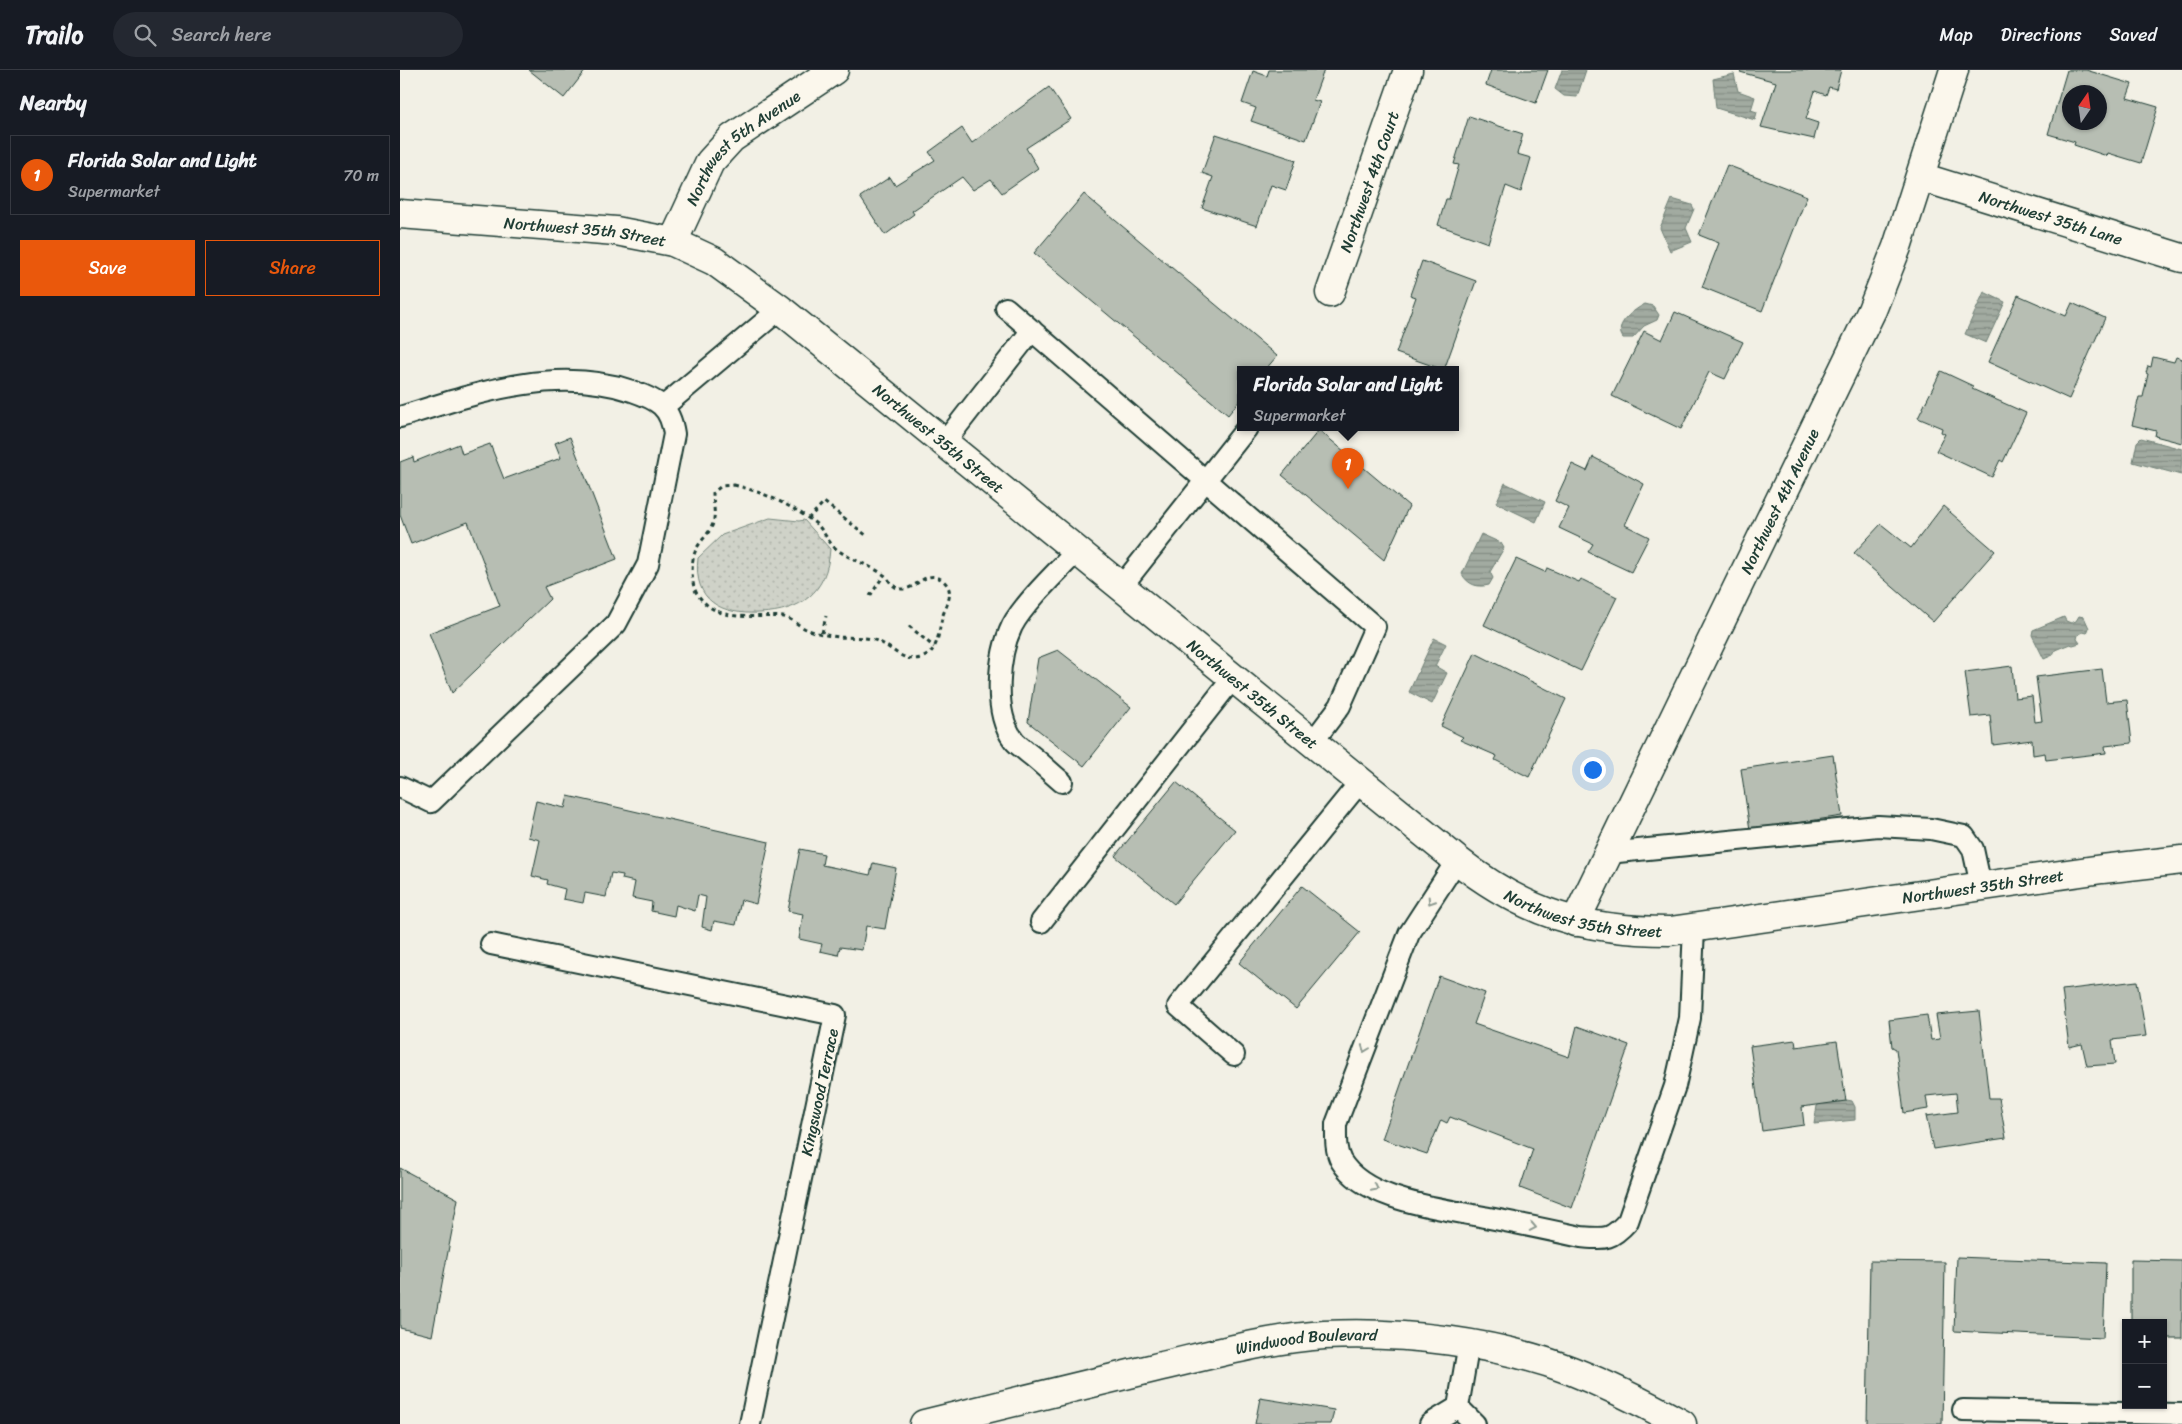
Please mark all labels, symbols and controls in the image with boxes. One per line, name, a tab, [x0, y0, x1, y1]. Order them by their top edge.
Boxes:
search box	[113, 12, 463, 57]
text: Trailo	[25, 14, 83, 56]
text: Search here	[171, 18, 272, 51]
text: Map	[1940, 19, 1973, 51]
text: Directions	[2001, 19, 2082, 51]
text: Saved	[2110, 19, 2157, 51]
icon: search	[131, 21, 159, 49]
street label: Northwest 5th Avenue	[678, 82, 807, 211]
text: Nearby	[20, 84, 86, 122]
north arrow	[2062, 85, 2107, 130]
street label: Northwest 4th Court	[1331, 107, 1408, 257]
text: Florida Solar and Light	[68, 144, 257, 177]
text: 1	[34, 161, 40, 190]
text: 70 m	[343, 161, 379, 190]
text: Supermarket	[68, 177, 160, 206]
street label: Northwest 35th Lane	[1975, 182, 2126, 254]
street label: Northwest 35th Street	[503, 208, 669, 255]
button: Save	[20, 240, 195, 296]
button: Share	[205, 240, 380, 296]
popup	[1237, 366, 1459, 431]
text: Florida Solar and Light	[1254, 368, 1442, 401]
street label: Northwest 35th Street	[866, 376, 1011, 501]
text: Supermarket	[1254, 401, 1345, 430]
street label: Northwest 4th Avenue	[1732, 423, 1828, 579]
pin: 1	[1332, 448, 1364, 489]
street label: Northwest 35th Street	[1180, 631, 1325, 757]
your location	[1580, 757, 1606, 783]
street label: Northwest 35th Street	[1900, 861, 2066, 913]
street label: Northwest 35th Street	[1499, 881, 1663, 946]
one-way arrow	[1427, 896, 1437, 905]
street label: Kingswood Terrace	[792, 1025, 847, 1159]
one-way arrow	[1361, 1044, 1371, 1053]
one-way arrow	[1370, 1182, 1379, 1193]
one-way arrow	[1528, 1221, 1537, 1232]
map controls	[2122, 1319, 2167, 1409]
button: +	[2122, 1319, 2167, 1364]
street label: Windwood Boulevard	[1233, 1320, 1379, 1363]
button: −	[2122, 1364, 2167, 1409]

